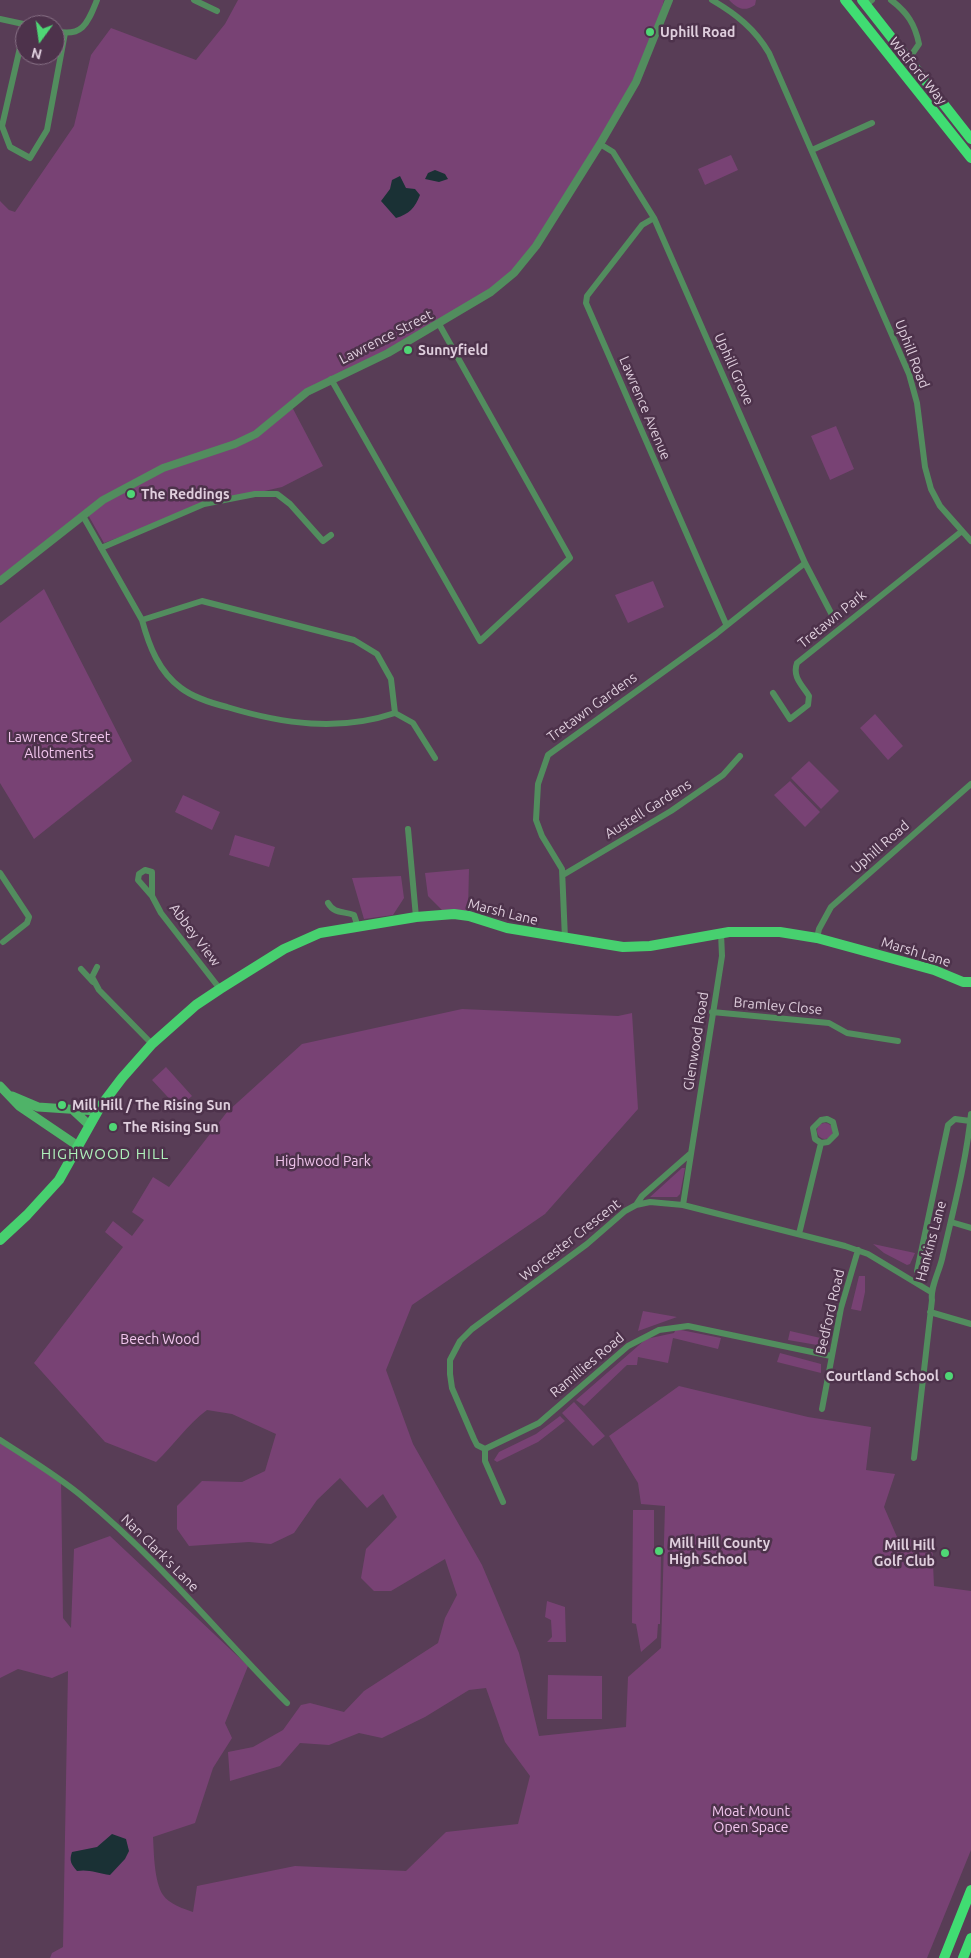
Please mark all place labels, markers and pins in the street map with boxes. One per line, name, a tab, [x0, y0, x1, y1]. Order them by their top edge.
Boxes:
place label: Uphill Road	[660, 24, 735, 40]
marker: Uphill Road	[644, 26, 656, 38]
place label: Sunnyfield	[418, 342, 488, 358]
marker: Sunnyfield	[402, 344, 414, 356]
place label: The Reddings	[141, 486, 230, 502]
marker: The Reddings	[125, 488, 137, 500]
place label: Mill Hill / The Rising Sun	[72, 1097, 231, 1113]
marker: Mill Hill / The Rising Sun	[56, 1099, 68, 1111]
place label: The Rising Sun	[123, 1119, 219, 1135]
marker: The Rising Sun	[107, 1121, 119, 1133]
place label: Courtland School	[826, 1368, 939, 1384]
marker: Courtland School	[943, 1370, 955, 1382]
place label: Mill Hill County High School	[669, 1535, 770, 1568]
place label: Mill Hill Golf Club	[874, 1537, 935, 1570]
marker: Mill Hill County High School	[653, 1545, 665, 1557]
marker: Mill Hill Golf Club	[939, 1547, 951, 1559]

